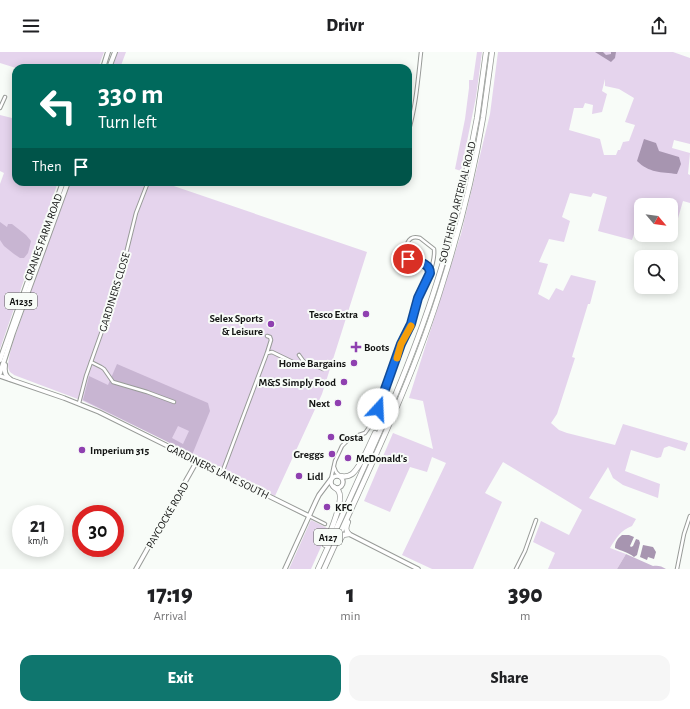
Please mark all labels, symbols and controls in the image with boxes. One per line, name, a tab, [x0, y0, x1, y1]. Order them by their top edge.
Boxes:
icon: menu	[20, 15, 42, 37]
icon: share	[648, 15, 670, 37]
text: Drivr	[326, 17, 364, 35]
icon: left	[32, 80, 84, 132]
text: 330 m	[98, 81, 164, 109]
text: Turn left	[98, 114, 157, 132]
street label: SOUTHEND ARTERIAL ROAD	[437, 140, 478, 264]
icon: arrive	[70, 156, 92, 178]
text: Then	[32, 159, 62, 174]
street label: CRANES FARM ROAD	[23, 192, 64, 282]
north arrow	[634, 198, 678, 242]
map controls	[634, 198, 678, 294]
pin	[391, 242, 425, 276]
icon: arrive	[397, 248, 419, 270]
street label: GARDINERS CLOSE	[97, 250, 132, 333]
button: search	[634, 250, 678, 294]
road number: A1235	[5, 293, 37, 309]
place label: Tesco Extra	[309, 309, 359, 320]
marker: Tesco Extra	[361, 309, 371, 319]
place label: Selex Sports & Leisure	[209, 313, 263, 337]
marker: Selex Sports & Leisure	[266, 319, 276, 329]
marker: Boots	[351, 342, 361, 352]
place label: Boots	[364, 342, 389, 353]
place label: Home Bargains	[279, 358, 346, 369]
marker: Home Bargains	[349, 358, 359, 368]
place label: M&S Simply Food	[258, 377, 336, 388]
marker: M&S Simply Food	[339, 377, 349, 387]
position arrow	[357, 388, 399, 430]
place label: Next	[309, 398, 330, 409]
marker: Next	[333, 398, 343, 408]
marker: Costa	[326, 432, 336, 442]
place label: Costa	[339, 432, 364, 443]
street label: GARDINERS LANE SOUTH	[165, 442, 271, 501]
marker: Imperium 315	[77, 445, 87, 455]
place label: Imperium 315	[90, 445, 150, 456]
place label: Greggs	[294, 449, 324, 460]
marker: Greggs	[327, 449, 337, 459]
marker: McDonald's	[343, 453, 353, 463]
place label: McDonald's	[356, 453, 407, 464]
marker: Lidl	[294, 471, 304, 481]
place label: Lidl	[307, 471, 323, 482]
street label: PAYCOCKE ROAD	[144, 480, 191, 550]
marker: KFC	[322, 502, 332, 512]
place label: KFC	[335, 502, 352, 513]
speed limit sign: 30	[72, 505, 124, 557]
text: 21	[30, 516, 46, 536]
road number: A127	[314, 529, 342, 545]
text: km/h	[28, 536, 48, 546]
text: 17:19	[147, 583, 193, 607]
text: 1	[346, 583, 355, 607]
text: 390	[508, 583, 543, 607]
text: Arrival	[153, 610, 187, 623]
text: min	[340, 610, 360, 623]
text: m	[520, 610, 530, 623]
button: Exit	[20, 655, 341, 701]
button: Share	[349, 655, 670, 701]

